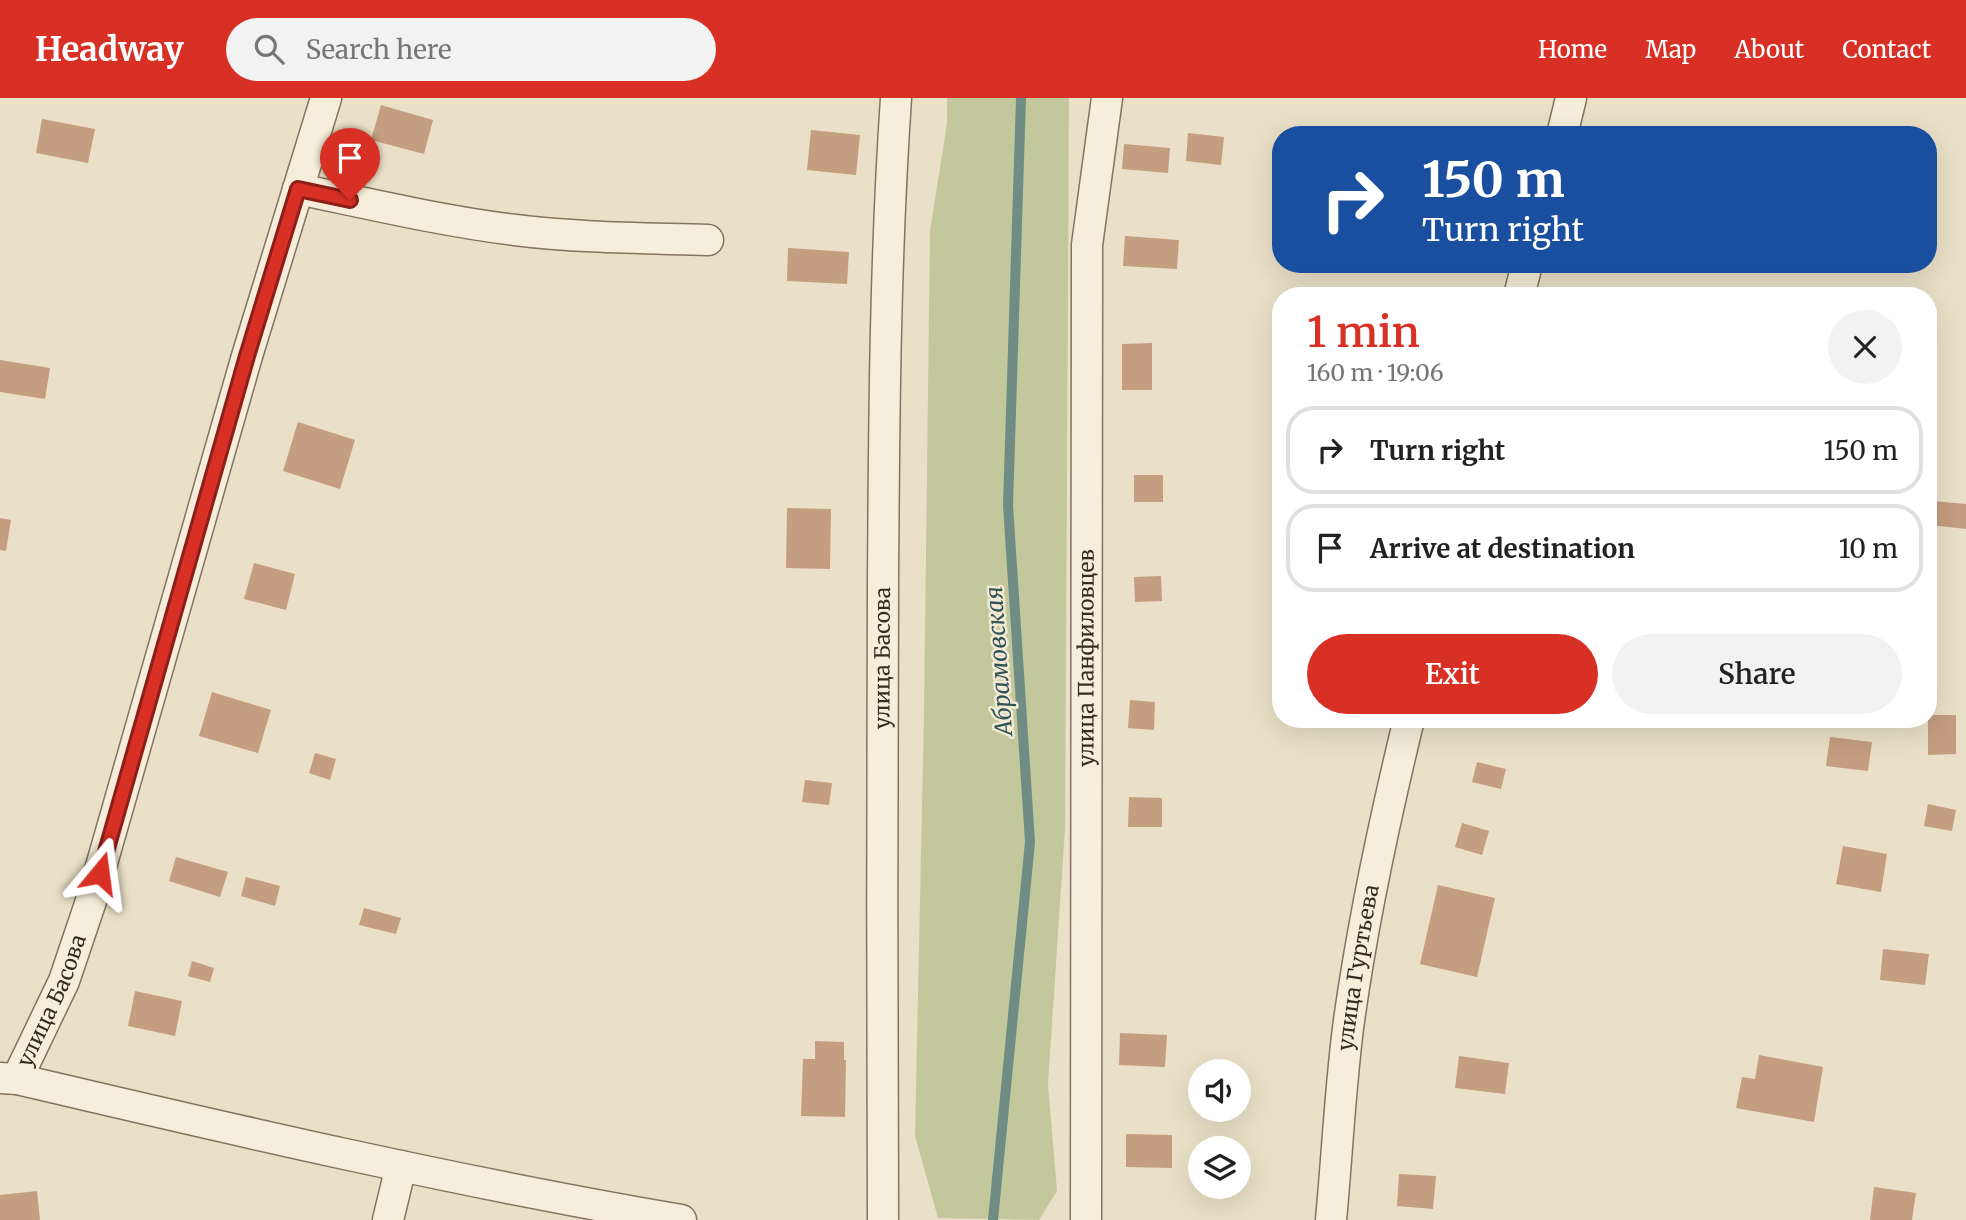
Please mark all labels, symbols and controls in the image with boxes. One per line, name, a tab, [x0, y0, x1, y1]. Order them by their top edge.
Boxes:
search box	[226, 18, 716, 81]
text: Headway	[35, 29, 184, 70]
icon: search	[250, 30, 288, 68]
text: Search here	[306, 33, 452, 66]
text: Home	[1538, 34, 1607, 65]
text: Map	[1645, 34, 1696, 65]
text: About	[1734, 34, 1804, 65]
text: Contact	[1842, 34, 1931, 65]
pin	[320, 128, 380, 200]
icon: arrive	[331, 139, 369, 177]
text: 150 m	[1422, 149, 1565, 210]
icon: right	[1307, 154, 1398, 245]
text: Turn right	[1422, 210, 1584, 250]
text: 1 min	[1307, 306, 1420, 358]
button: close	[1828, 310, 1902, 384]
text: 160 m · 19:06	[1307, 358, 1444, 387]
icon: right	[1311, 431, 1349, 469]
text: Turn right	[1370, 434, 1505, 467]
text: 150 m	[1824, 434, 1898, 467]
icon: arrive	[1311, 529, 1349, 567]
text: Arrive at destination	[1370, 532, 1635, 565]
text: 10 m	[1839, 532, 1898, 565]
street label: улица Панфиловцев	[1072, 549, 1100, 767]
water label: Абрамовская	[979, 585, 1018, 739]
street label: улица Басова	[868, 587, 896, 729]
button: Exit	[1307, 634, 1598, 714]
button: Share	[1612, 634, 1902, 714]
position arrow	[63, 836, 137, 910]
street label: улица Гуртьева	[1331, 882, 1385, 1052]
street label: улица Басова	[11, 931, 92, 1071]
map controls	[1188, 1059, 1251, 1199]
button: sound	[1188, 1059, 1251, 1122]
button: layers	[1188, 1136, 1251, 1199]

